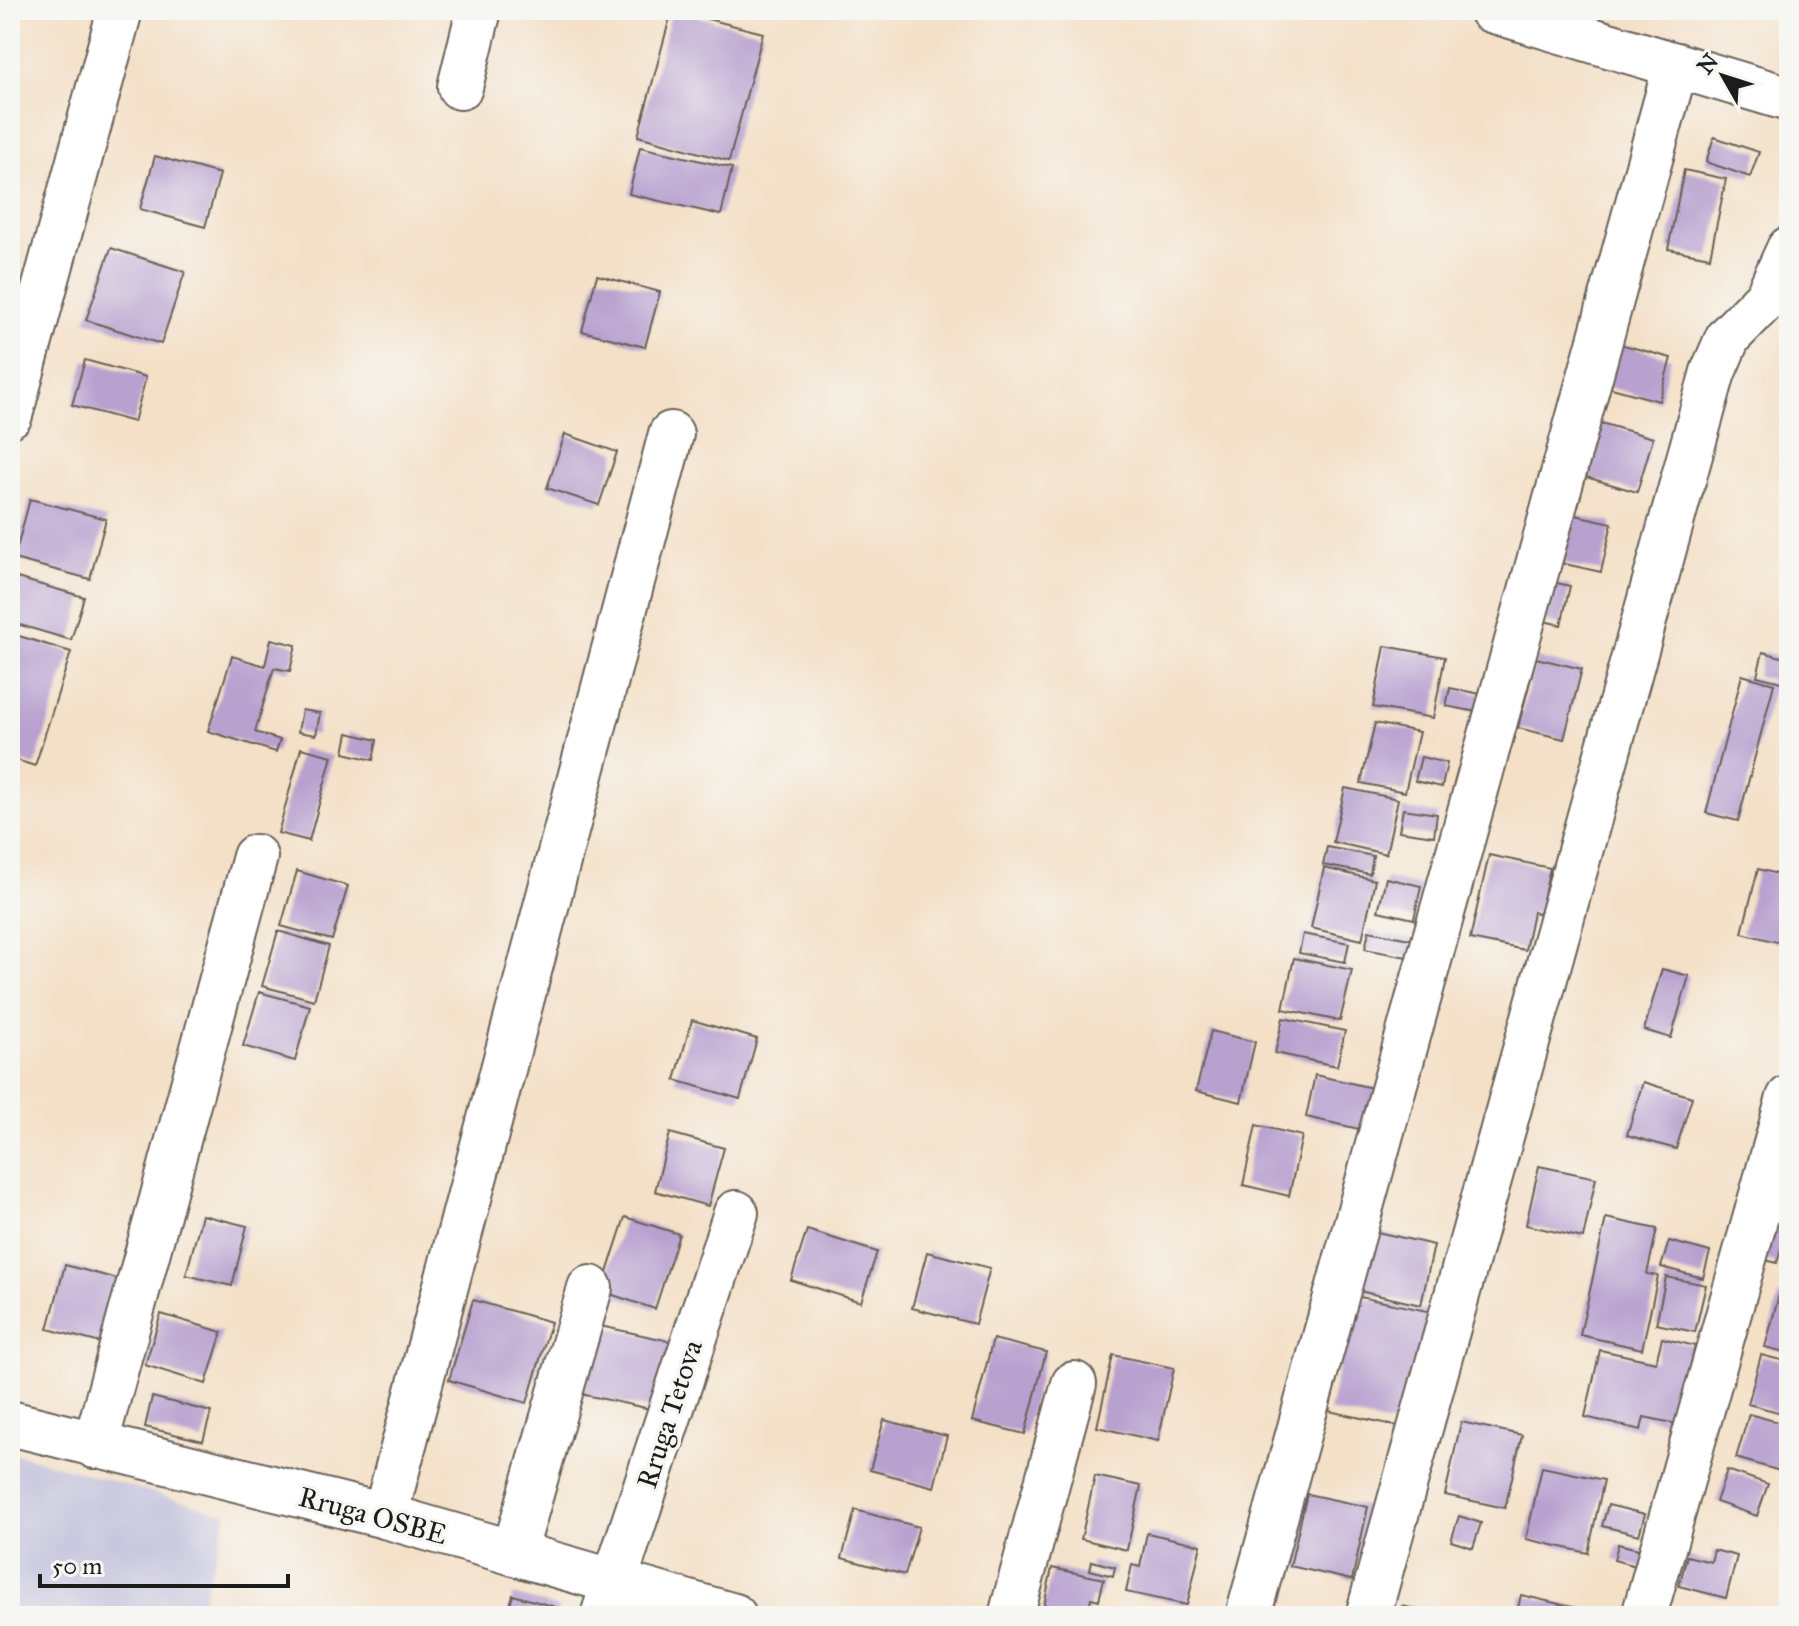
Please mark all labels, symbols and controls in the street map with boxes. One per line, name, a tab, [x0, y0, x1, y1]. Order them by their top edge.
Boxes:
north arrow	[1683, 36, 1763, 116]
text: N	[1691, 48, 1724, 79]
street label: Rruga Tetova	[629, 1335, 710, 1493]
street label: Rruga OSBE	[295, 1479, 451, 1552]
scale bar	[40, 1538, 288, 1588]
text: 50 m	[52, 1551, 102, 1581]

